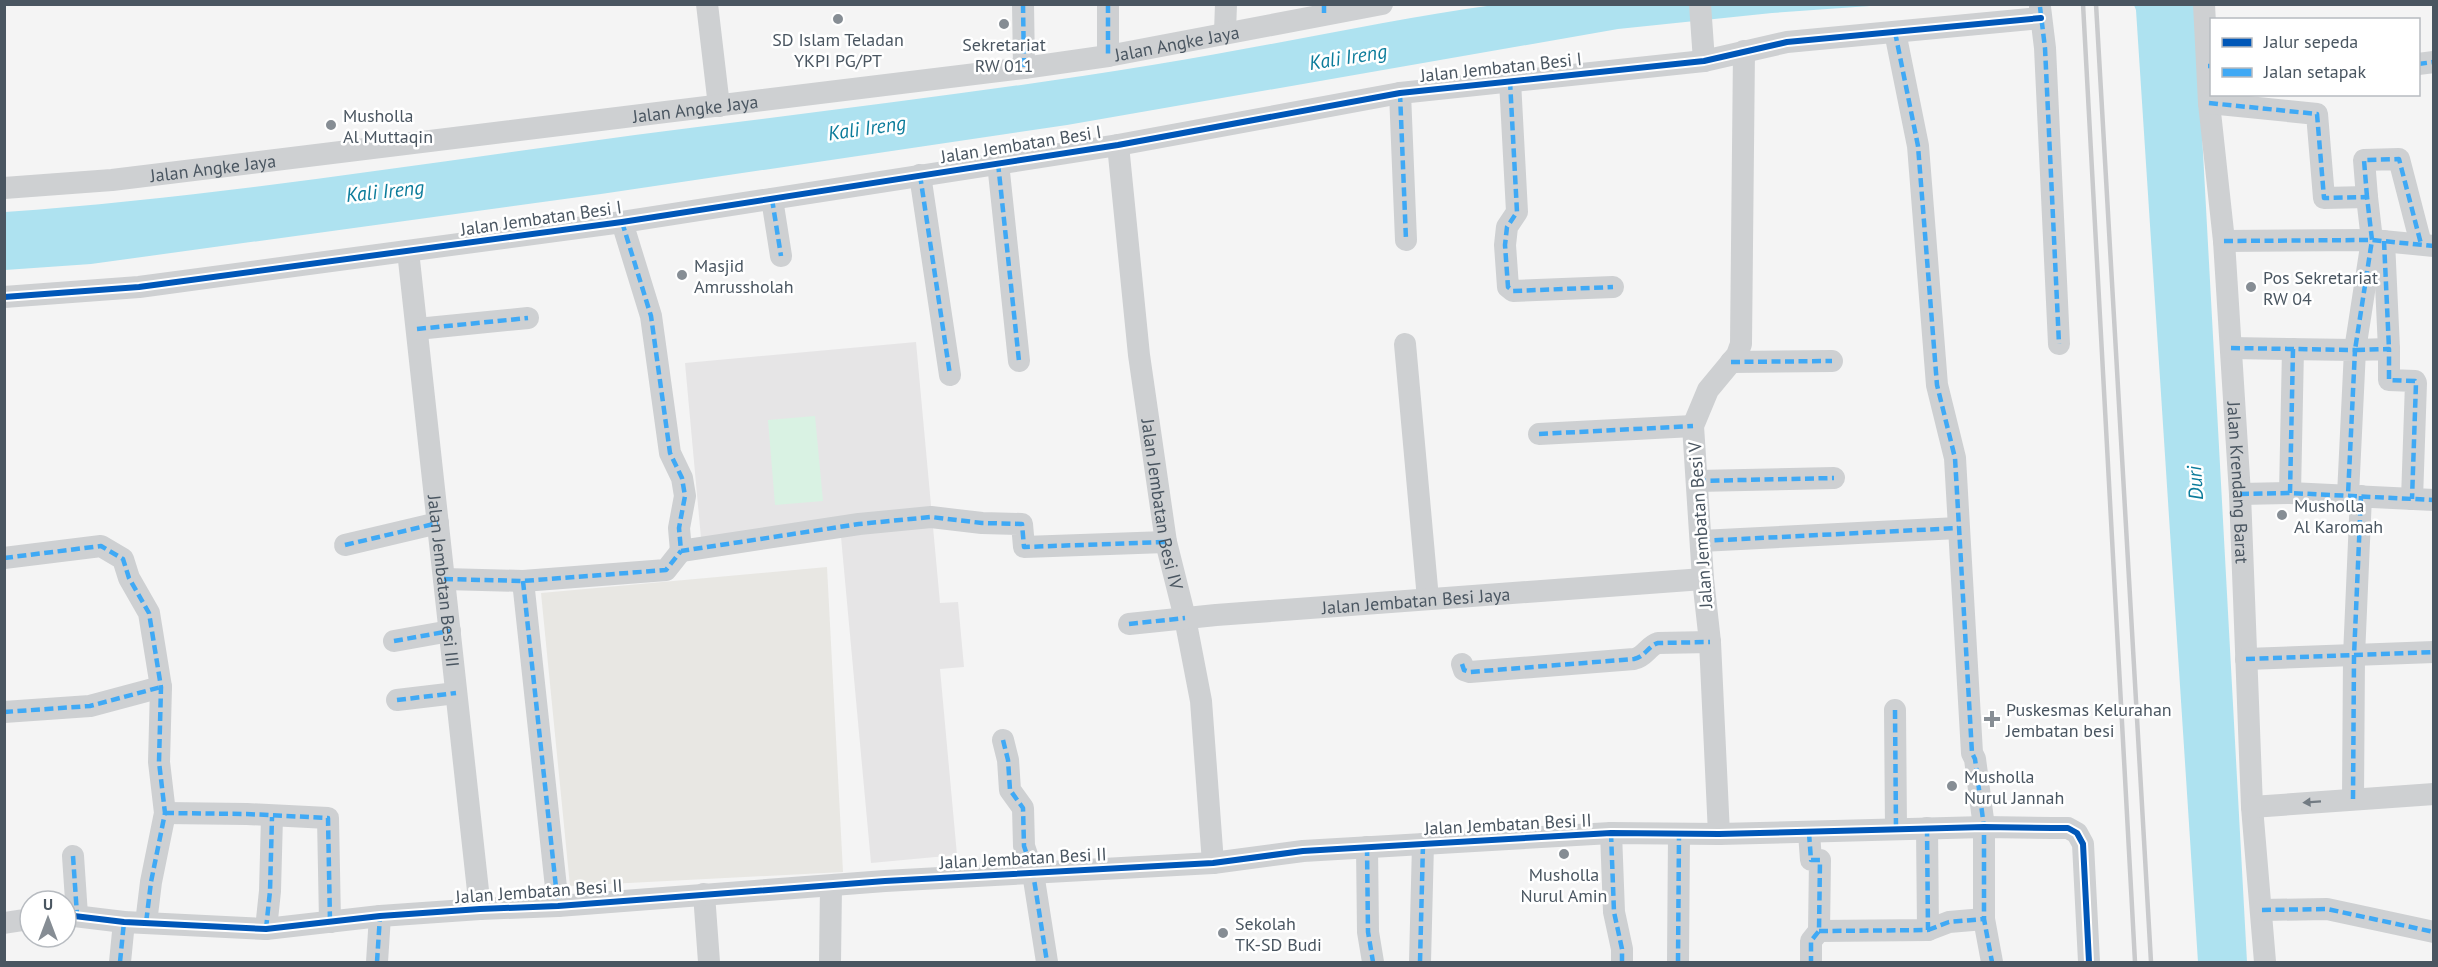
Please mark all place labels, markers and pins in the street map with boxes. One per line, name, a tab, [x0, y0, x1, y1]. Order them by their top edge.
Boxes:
marker: SD Islam Teladan YKPI PG/PT	[831, 12, 845, 26]
marker: Sekretariat RW 011	[997, 17, 1011, 31]
place label: SD Islam Teladan YKPI PG/PT	[772, 28, 904, 72]
place label: Sekretariat RW 011	[962, 33, 1046, 77]
place label: Musholla Al Muttaqin	[343, 104, 433, 148]
marker: Musholla Al Muttaqin	[324, 118, 338, 132]
place label: Masjid Amrussholah	[694, 254, 794, 298]
place label: Pos Sekretariat RW 04	[2263, 266, 2378, 310]
marker: Masjid Amrussholah	[675, 268, 689, 282]
marker: Pos Sekretariat RW 04	[2244, 280, 2258, 294]
place label: Musholla Al Karomah	[2294, 494, 2383, 538]
marker: Musholla Al Karomah	[2275, 508, 2289, 522]
place label: Puskesmas Kelurahan Jembatan besi	[2005, 698, 2172, 742]
marker: Puskesmas Kelurahan Jembatan besi	[1983, 710, 2001, 728]
place label: Musholla Nurul Jannah	[1964, 765, 2064, 809]
marker: Musholla Nurul Jannah	[1945, 779, 1959, 793]
marker: Musholla Nurul Amin	[1557, 847, 1571, 861]
place label: Musholla Nurul Amin	[1521, 863, 1607, 907]
place label: Sekolah TK-SD Budi	[1235, 912, 1322, 956]
marker: Sekolah TK-SD Budi	[1216, 926, 1230, 940]

